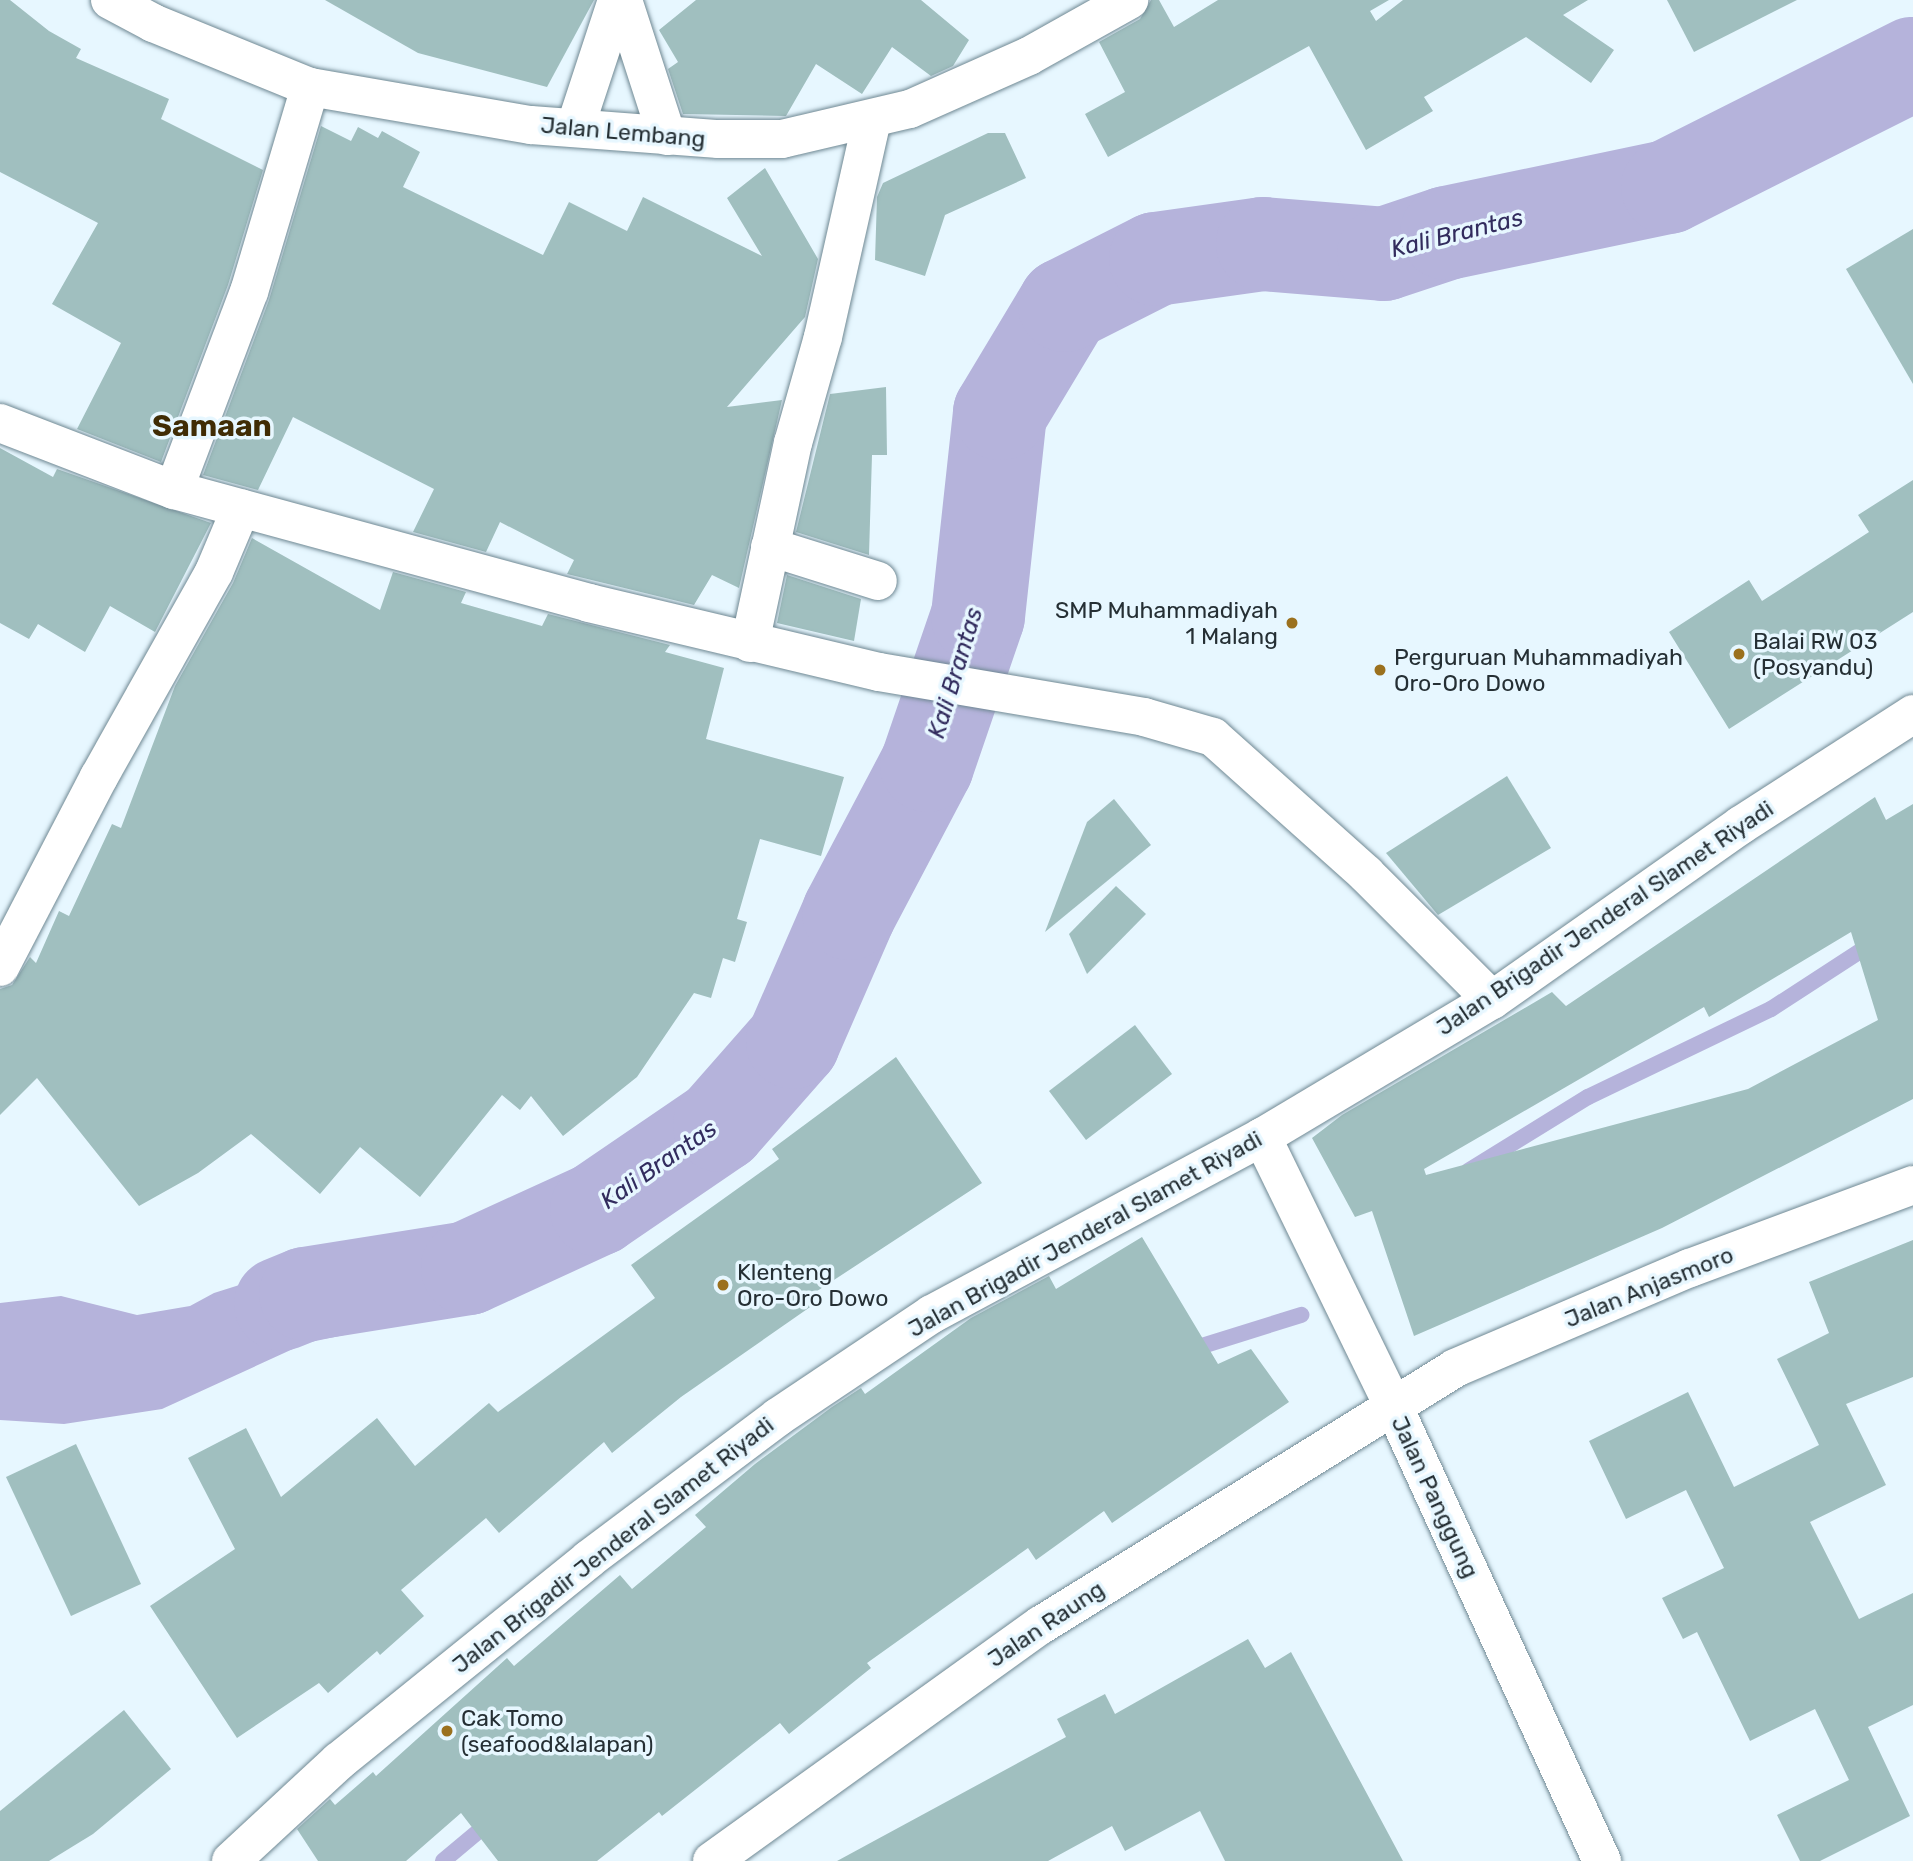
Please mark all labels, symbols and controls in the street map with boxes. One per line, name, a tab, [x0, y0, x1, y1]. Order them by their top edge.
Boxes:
street label: Jalan Lembang	[540, 111, 706, 153]
water label: Kali Brantas	[1388, 204, 1526, 264]
district label: Samaan	[152, 408, 272, 444]
place label: SMP Muhammadiyah 1 Malang	[1054, 596, 1278, 650]
water label: Kali Brantas	[922, 604, 990, 742]
marker: SMP Muhammadiyah 1 Malang	[1284, 615, 1300, 631]
place label: Balai RW 03 (Posyandu)	[1753, 627, 1878, 681]
place label: Perguruan Muhammadiyah Oro-Oro Dowo	[1394, 643, 1683, 697]
marker: Balai RW 03 (Posyandu)	[1731, 646, 1747, 662]
marker: Perguruan Muhammadiyah Oro-Oro Dowo	[1372, 662, 1388, 678]
street label: Jalan Brigadir Jenderal Slamet Riyadi	[1431, 795, 1779, 1041]
water label: Kali Brantas	[595, 1114, 723, 1216]
street label: Jalan Brigadir Jenderal Slamet Riyadi	[903, 1125, 1267, 1343]
street label: Jalan Anjasmoro	[1560, 1240, 1738, 1334]
place label: Klenteng Oro-Oro Dowo	[737, 1258, 888, 1312]
marker: Klenteng Oro-Oro Dowo	[715, 1277, 731, 1293]
street label: Jalan Brigadir Jenderal Slamet Riyadi	[447, 1411, 779, 1679]
street label: Jalan Panggung	[1385, 1412, 1485, 1582]
street label: Jalan Raung	[983, 1575, 1109, 1673]
place label: Cak Tomo (seafood&lalapan)	[461, 1704, 654, 1758]
marker: Cak Tomo (seafood&lalapan)	[439, 1723, 455, 1739]

